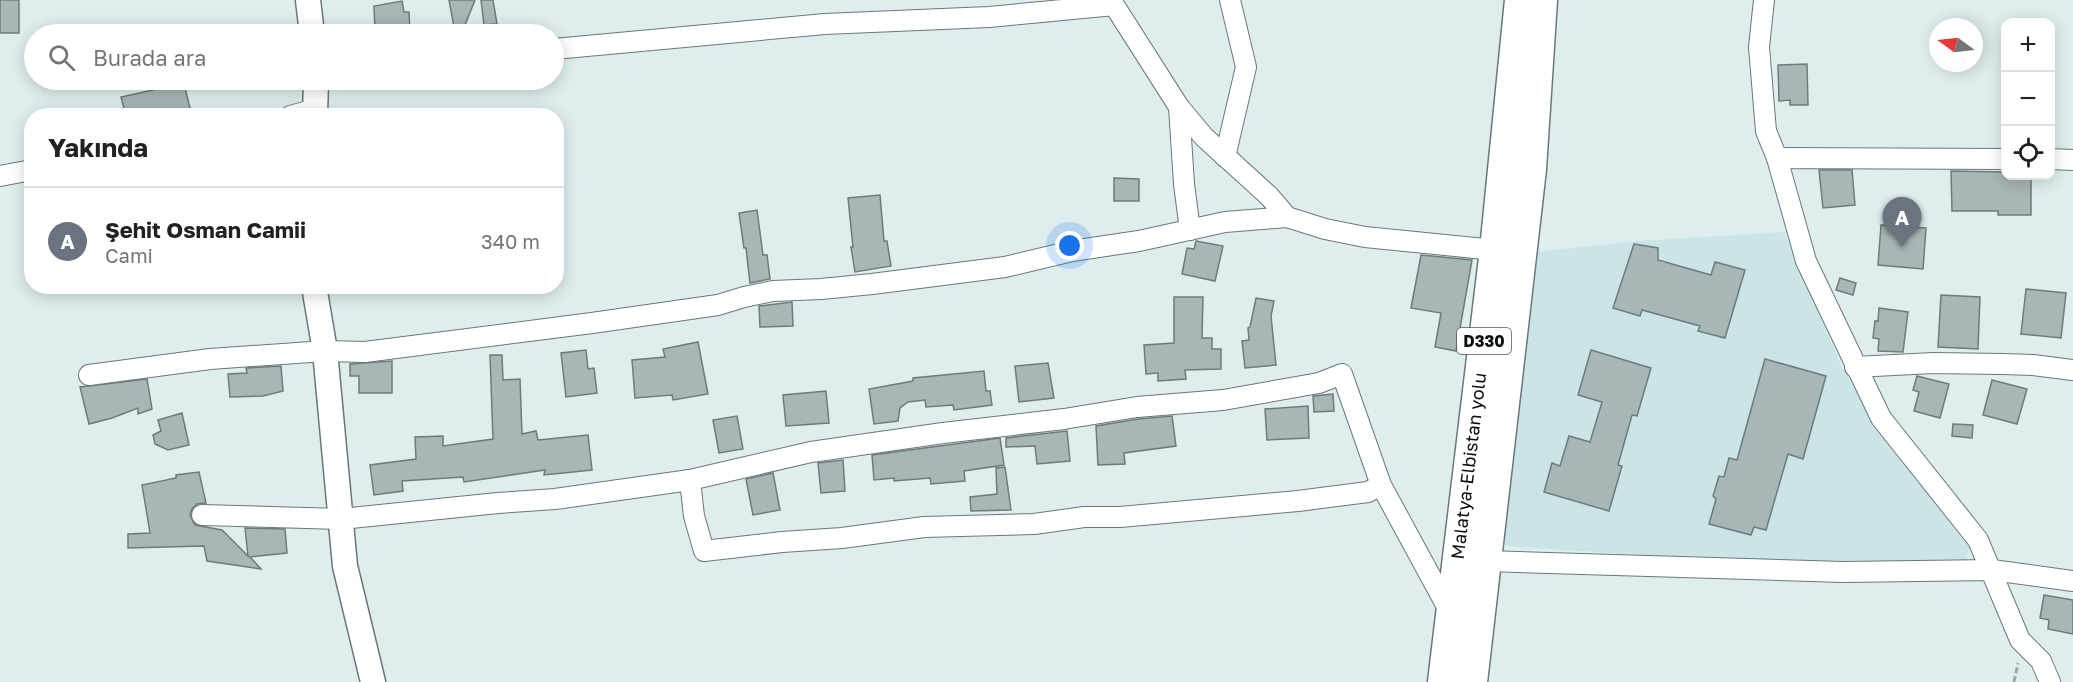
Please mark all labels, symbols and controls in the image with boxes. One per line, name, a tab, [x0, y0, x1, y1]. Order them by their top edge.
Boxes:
north arrow	[1929, 18, 1983, 72]
map controls	[2001, 18, 2055, 180]
button: +	[2001, 18, 2055, 72]
search box	[24, 24, 564, 90]
icon: search	[45, 41, 78, 74]
text: Burada ara	[93, 44, 207, 71]
button: −	[2001, 72, 2055, 126]
button: locate	[2001, 126, 2055, 180]
text: Yakında	[48, 132, 148, 163]
pin: A	[1882, 198, 1922, 247]
text: Şehit Osman Camii	[105, 216, 306, 243]
text: A	[60, 229, 75, 253]
text: 340 m	[481, 229, 540, 253]
your location	[1055, 231, 1084, 260]
text: Cami	[105, 243, 153, 267]
road number: D330	[1457, 328, 1511, 354]
street label: Malatya-Elbistan yolu	[1446, 371, 1490, 560]

